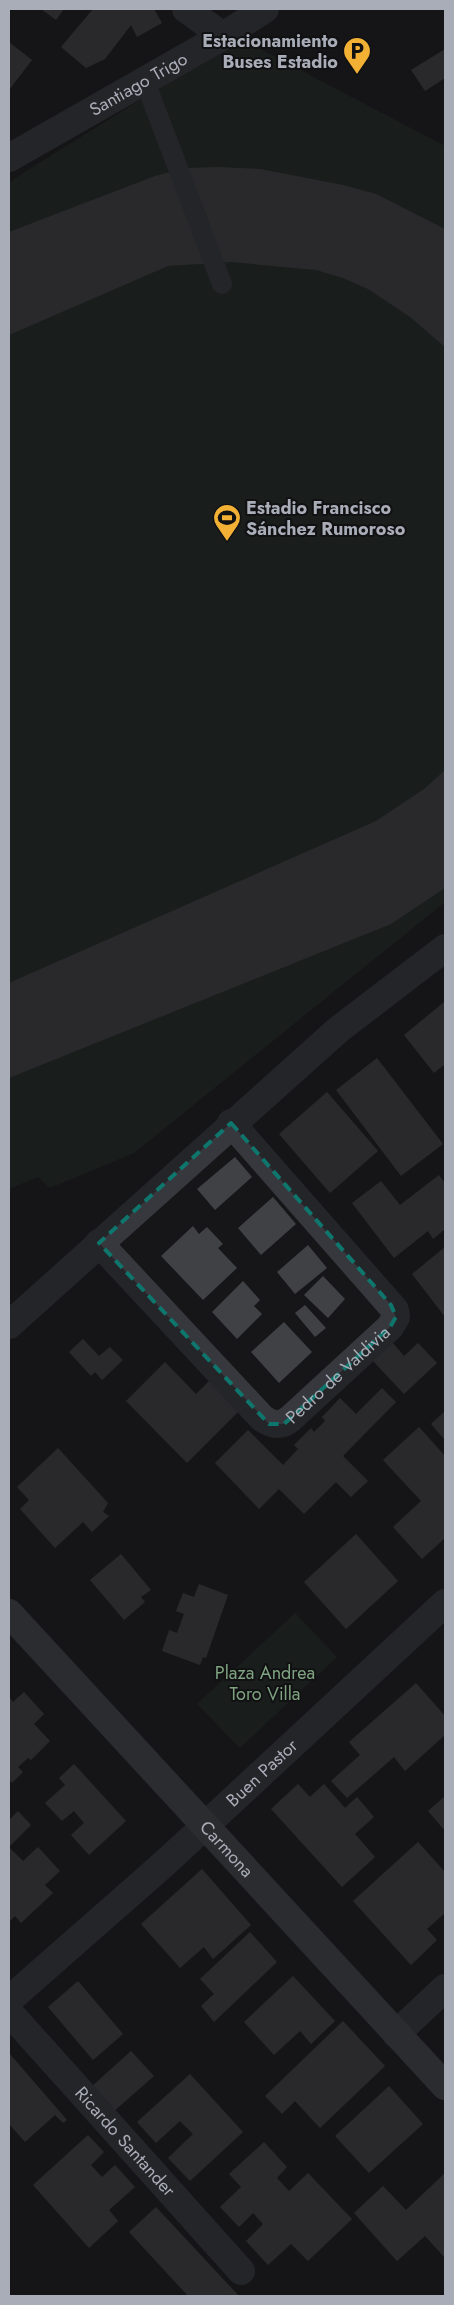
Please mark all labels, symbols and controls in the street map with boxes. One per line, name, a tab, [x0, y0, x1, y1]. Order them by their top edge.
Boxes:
place label: Estacionamiento Buses Estadio	[202, 28, 338, 75]
parking icon: Estacionamiento Buses Estadio	[342, 36, 372, 75]
street label: Santiago Trigo	[85, 46, 192, 123]
place label: Estadio Francisco Sánchez Rumoroso	[246, 495, 406, 542]
sports icon: Estadio Francisco Sánchez Rumoroso	[212, 503, 242, 542]
street label: Pedro de Valdivia	[280, 1320, 396, 1430]
park label: Plaza Andrea Toro Villa	[215, 1660, 315, 1707]
street label: Buen Pastor	[220, 1732, 304, 1813]
street label: Carmona	[194, 1815, 260, 1883]
street label: Ricardo Santander	[69, 2081, 182, 2203]

